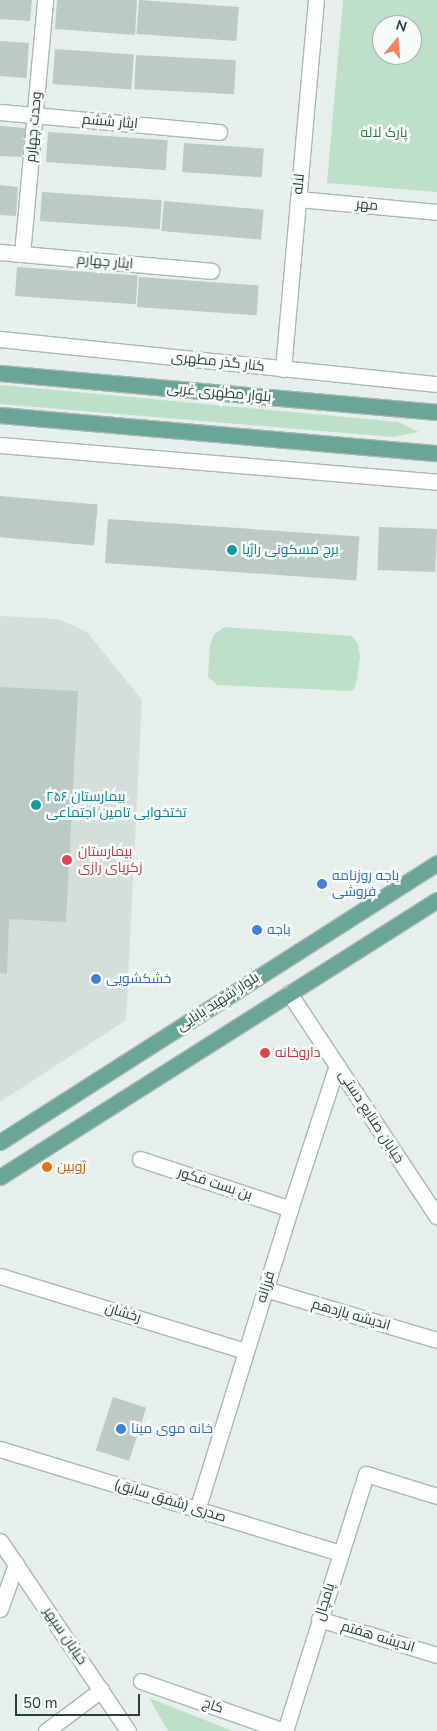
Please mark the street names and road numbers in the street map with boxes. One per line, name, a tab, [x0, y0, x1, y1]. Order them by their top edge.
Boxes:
street label: وحدت چهارم	[23, 91, 45, 163]
street label: ایثار ششم	[81, 111, 139, 133]
street label: لاله	[290, 173, 308, 195]
street label: مهر	[355, 196, 379, 214]
street label: ایثار چهارم	[76, 251, 134, 273]
street label: کنار گذر مطهری	[170, 349, 266, 375]
street label: بلوار مطهری غربی	[166, 380, 272, 406]
street label: بلوار شهید بابایی	[174, 969, 262, 1035]
street label: خیابان صنایع دستی	[335, 1067, 407, 1167]
street label: بن بست فكور	[176, 1164, 254, 1204]
street label: فرزانه	[253, 1269, 279, 1305]
street label: اندیشه یازدهم	[310, 1296, 392, 1334]
street label: رخشان	[103, 1300, 143, 1326]
street label: صدری (شفق سابق)	[112, 1476, 228, 1526]
street label: پامچال	[311, 1581, 339, 1623]
street label: خیابان سپهر	[40, 1604, 90, 1668]
street label: اندیشه هفتم	[339, 1618, 417, 1656]
street label: کاج	[200, 1695, 226, 1717]

